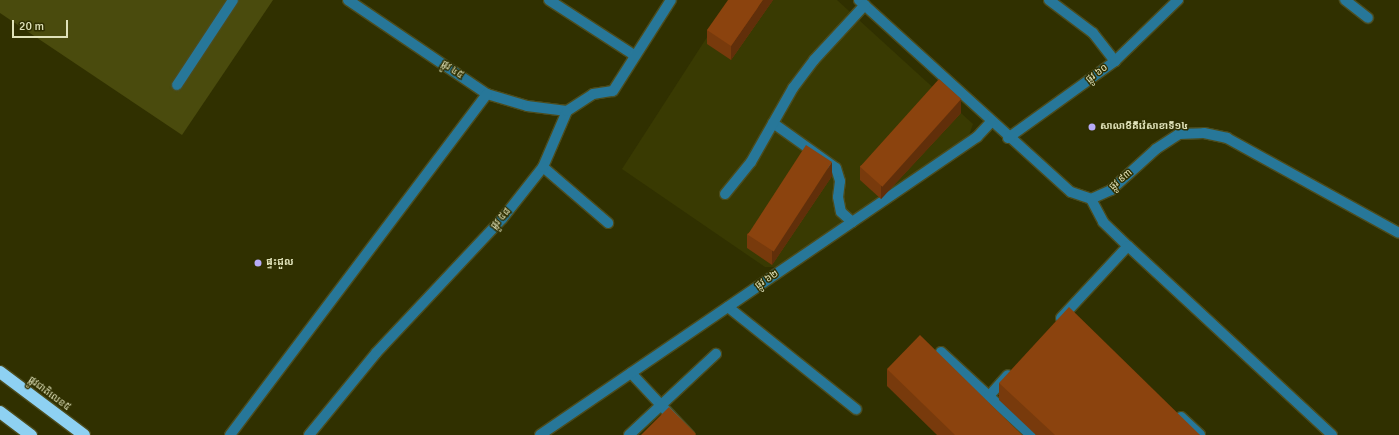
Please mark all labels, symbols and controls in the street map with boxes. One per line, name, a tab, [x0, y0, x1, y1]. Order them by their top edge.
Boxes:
scale bar	[14, 12, 70, 38]
text: 20 m	[19, 19, 44, 34]
street label: ផ្លូវ ៤៥	[438, 58, 466, 82]
street label: ផ្លូវ ៦០	[1084, 62, 1110, 86]
place label: សាលាមីគីវ៉េសាខាទី១៤	[1100, 121, 1188, 133]
marker: សាលាមីគីវ៉េសាខាទី១៤	[1087, 122, 1097, 132]
street label: ផ្លូវ ៩៣	[1107, 167, 1135, 193]
street label: ផ្លូវ ៥៨	[488, 206, 514, 232]
place label: ផ្ទះជួល	[266, 257, 294, 269]
marker: ផ្ទះជួល	[253, 258, 263, 268]
street label: ផ្លូវ ៦២	[753, 268, 781, 292]
street label: ផ្លូវជាតិលេខ៥	[25, 374, 73, 414]

